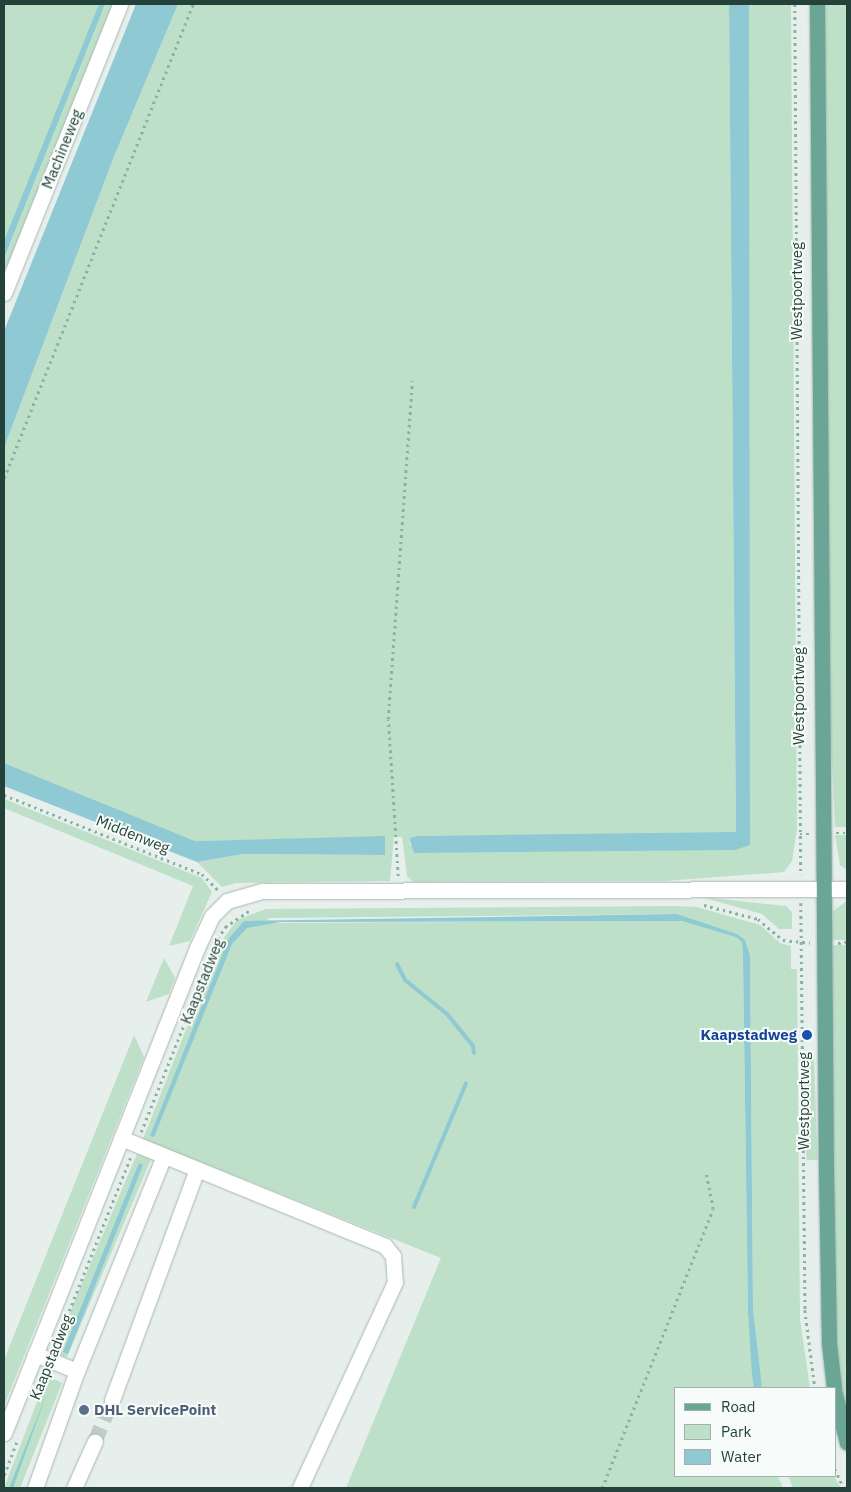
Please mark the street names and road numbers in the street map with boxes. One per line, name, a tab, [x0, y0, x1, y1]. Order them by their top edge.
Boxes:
street label: Machineweg	[38, 107, 86, 191]
street label: Westpoortweg	[788, 242, 806, 340]
street label: Westpoortweg	[790, 647, 808, 745]
street label: Middenweg	[94, 811, 172, 857]
street label: Kaapstadweg	[177, 936, 227, 1026]
street label: Westpoortweg	[795, 1052, 813, 1150]
street label: Kaapstadweg	[26, 1312, 76, 1402]

